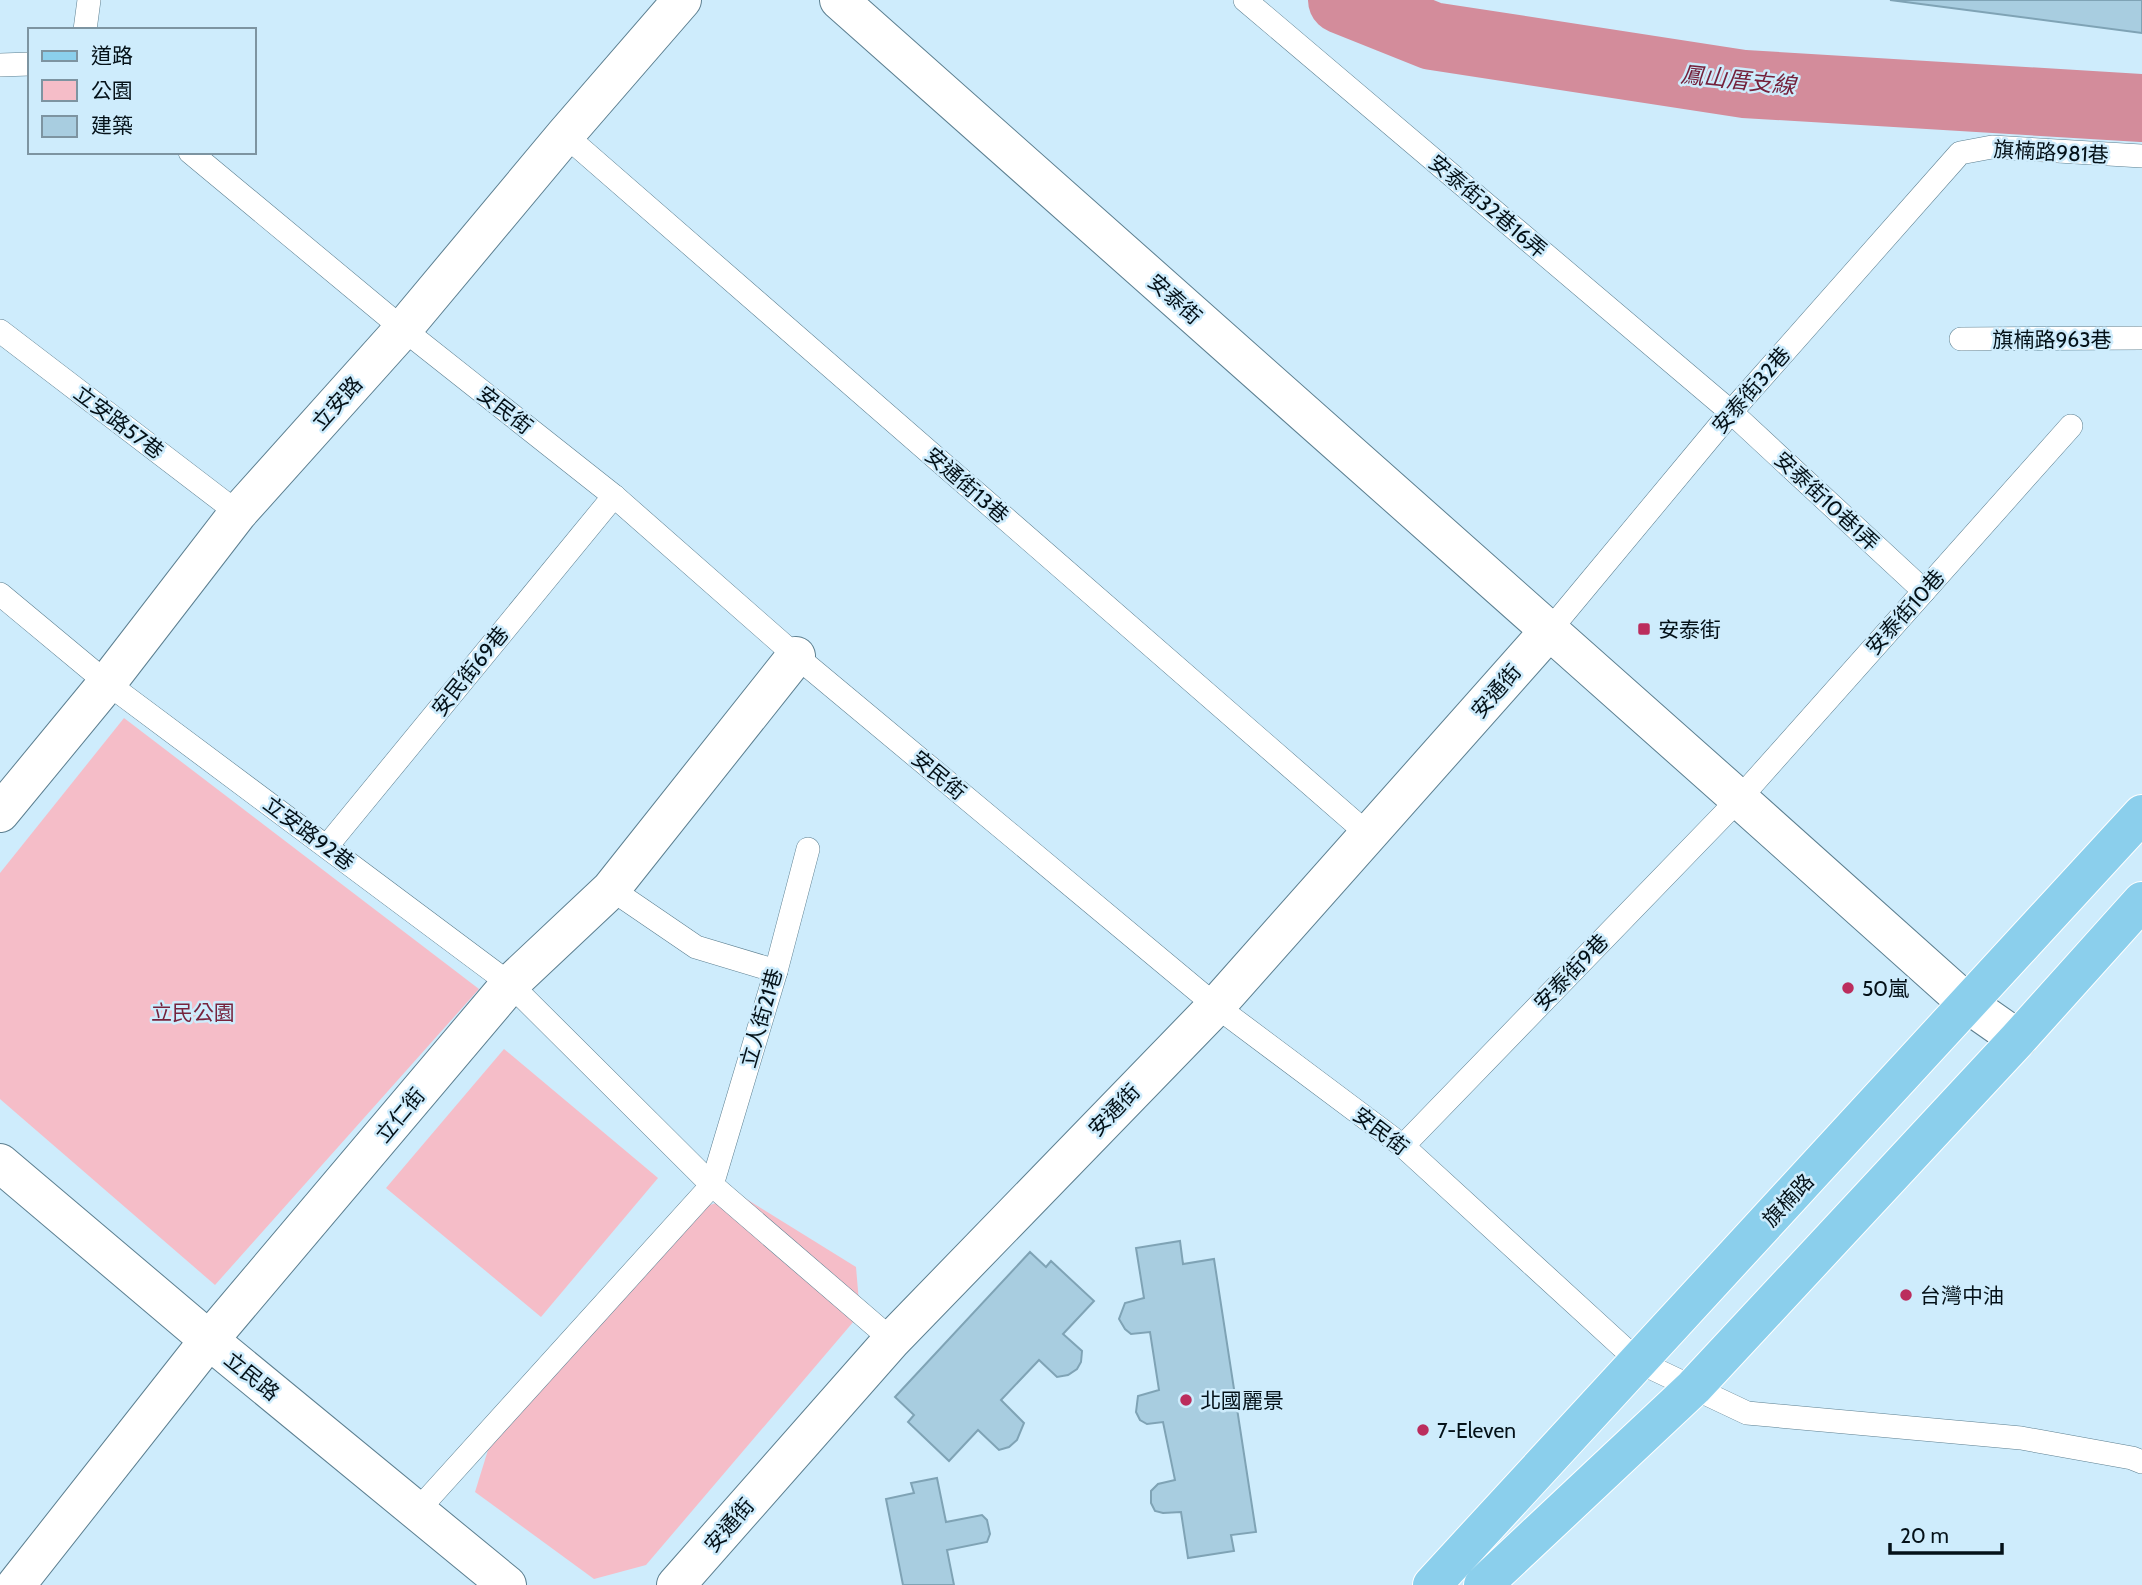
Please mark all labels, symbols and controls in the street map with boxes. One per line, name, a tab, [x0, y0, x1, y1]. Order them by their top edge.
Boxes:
legend	[28, 28, 256, 154]
text: 道路	[91, 43, 133, 68]
water label: 鳳山厝支線	[1679, 60, 1800, 100]
text: 公園	[91, 78, 133, 103]
text: 建築	[91, 113, 133, 138]
street label: 旗楠路981巷	[1993, 136, 2109, 168]
street label: 安泰街32巷16弄	[1424, 149, 1552, 263]
street label: 安泰街	[1143, 269, 1207, 329]
street label: 旗楠路963巷	[1992, 327, 2112, 352]
street label: 安泰街32巷	[1707, 342, 1795, 438]
street label: 立安路	[307, 371, 367, 435]
street label: 立安路57巷	[69, 380, 169, 464]
street label: 安民街	[472, 381, 538, 439]
street label: 安通街13巷	[920, 442, 1014, 528]
street label: 安泰街10巷1弄	[1770, 446, 1884, 556]
street label: 安泰街10巷	[1860, 564, 1950, 660]
place label: 安泰街	[1658, 617, 1721, 642]
street label: 安民街69巷	[426, 621, 514, 721]
marker: 安泰街	[1636, 621, 1652, 637]
street label: 安通街	[1466, 659, 1526, 723]
street label: 安民街	[907, 745, 971, 805]
street label: 立安路92巷	[259, 791, 359, 875]
street label: 安泰街9巷	[1529, 929, 1613, 1015]
street label: 立人街21巷	[735, 966, 787, 1070]
place label: 50嵐	[1862, 976, 1909, 1001]
marker: 50嵐	[1840, 980, 1856, 996]
park label: 立民公園	[151, 1000, 235, 1025]
street label: 安通街	[1083, 1079, 1145, 1141]
street label: 立仁街	[370, 1083, 430, 1147]
street label: 安民街	[1348, 1102, 1414, 1160]
street label: 旗楠路	[1757, 1168, 1819, 1232]
place label: 台灣中油	[1920, 1283, 2004, 1308]
marker: 台灣中油	[1898, 1287, 1914, 1303]
street label: 立民路	[220, 1346, 284, 1406]
place label: 北國麗景	[1200, 1388, 1284, 1413]
marker: 北國麗景	[1178, 1392, 1194, 1408]
place label: 7-Eleven	[1437, 1418, 1516, 1443]
marker: 7-Eleven	[1415, 1422, 1431, 1438]
street label: 安通街	[699, 1493, 759, 1557]
scale bar	[1890, 1512, 2002, 1556]
text: 20 m	[1900, 1523, 1949, 1548]

